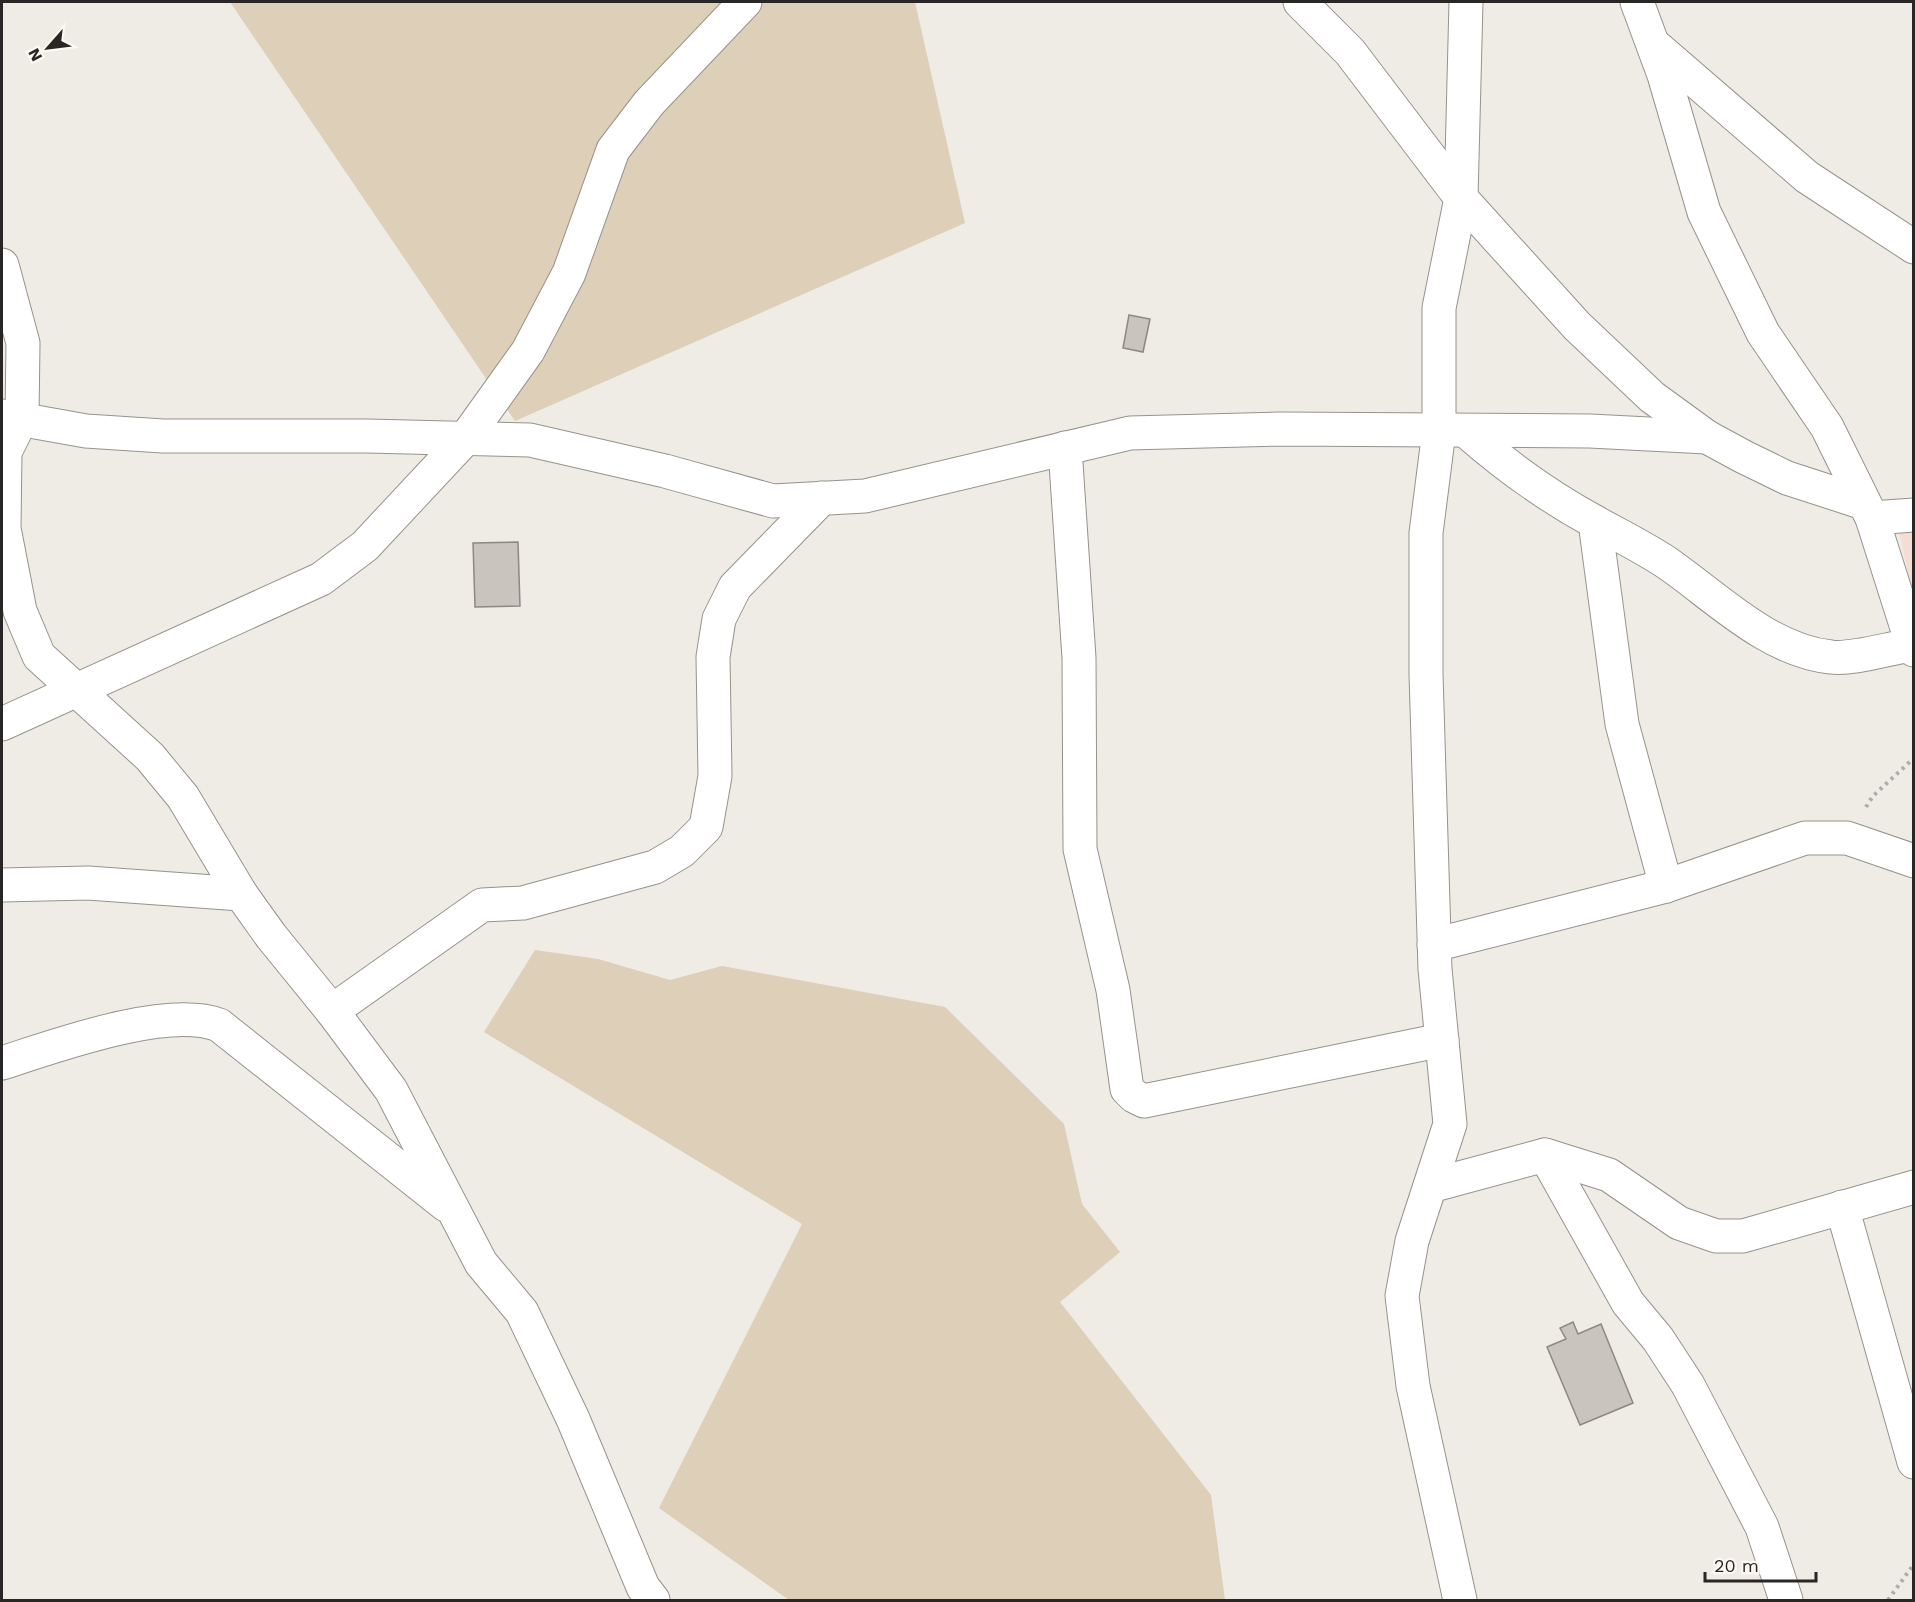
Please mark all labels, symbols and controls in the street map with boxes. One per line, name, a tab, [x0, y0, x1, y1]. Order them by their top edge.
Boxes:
north arrow	[18, 18, 78, 78]
text: N	[24, 45, 46, 65]
scale bar	[1705, 1545, 1816, 1583]
text: 20 m	[1714, 1555, 1759, 1576]

